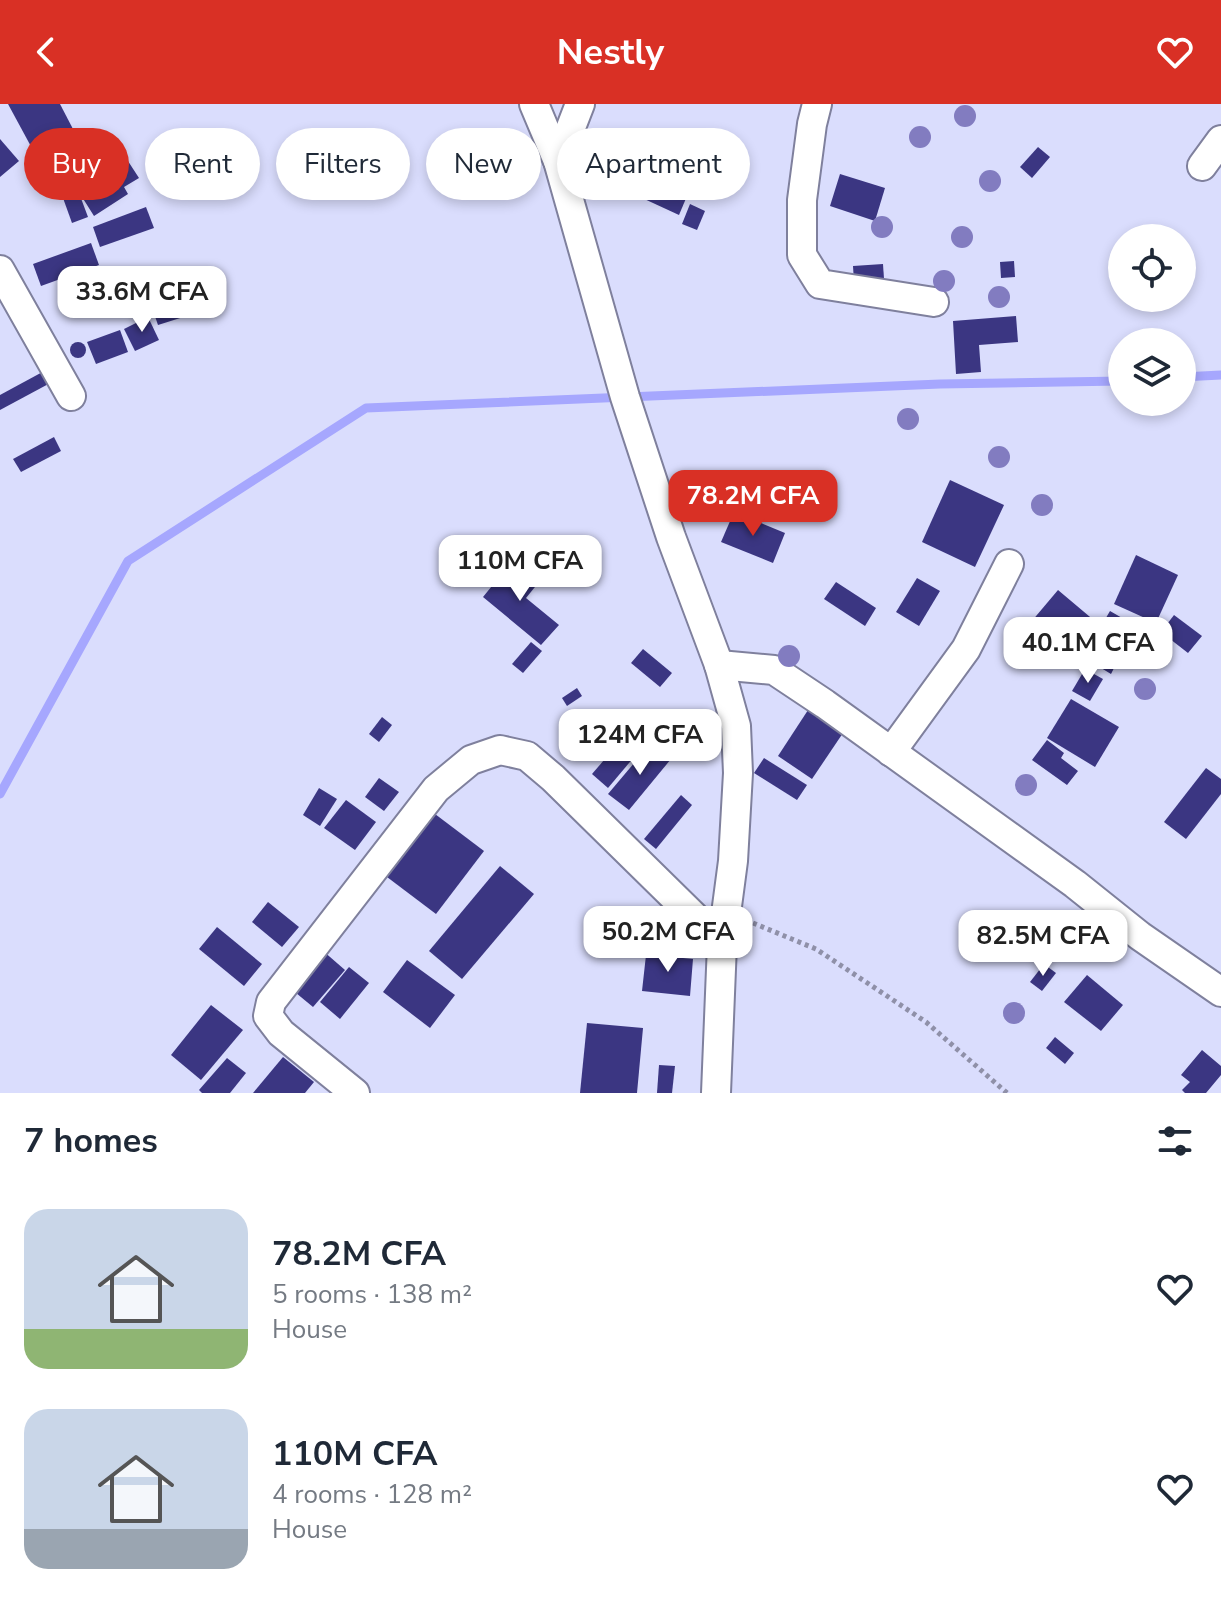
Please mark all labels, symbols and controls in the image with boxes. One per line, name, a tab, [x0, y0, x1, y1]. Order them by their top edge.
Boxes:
text: Nestly	[557, 28, 664, 77]
icon: back	[24, 30, 68, 74]
icon: heart	[1153, 30, 1197, 74]
chip: Buy	[24, 128, 129, 200]
chip: Rent	[145, 128, 260, 200]
chip: Filters	[276, 128, 410, 200]
chip: New	[426, 128, 541, 200]
chip: Apartment	[557, 128, 750, 200]
map controls	[1108, 224, 1196, 416]
button: locate	[1108, 224, 1196, 312]
pin: 33.6M CFA	[50, 266, 234, 334]
text: 33.6M CFA	[75, 274, 209, 309]
button: layers	[1108, 328, 1196, 416]
pin: 78.2M CFA	[661, 470, 845, 538]
text: 78.2M CFA	[686, 478, 820, 513]
pin: 110M CFA	[437, 535, 603, 603]
text: 110M CFA	[457, 543, 583, 578]
pin: 40.1M CFA	[996, 617, 1180, 685]
text: 40.1M CFA	[1021, 625, 1155, 660]
pin: 124M CFA	[557, 709, 723, 777]
text: 124M CFA	[577, 717, 703, 752]
pin: 50.2M CFA	[576, 906, 760, 974]
pin: 82.5M CFA	[951, 910, 1135, 978]
text: 50.2M CFA	[601, 914, 735, 949]
text: 82.5M CFA	[976, 918, 1110, 953]
text: 7 homes	[24, 1118, 158, 1164]
icon: filters	[1153, 1119, 1197, 1163]
text: 78.2M CFA	[272, 1231, 446, 1277]
icon: home	[88, 1241, 184, 1337]
icon: heart	[1153, 1267, 1197, 1311]
text: 5 rooms · 138 m²	[272, 1277, 472, 1312]
text: House	[272, 1312, 347, 1347]
text: 110M CFA	[272, 1431, 438, 1477]
icon: home	[88, 1441, 184, 1537]
icon: heart	[1153, 1467, 1197, 1511]
text: 4 rooms · 128 m²	[272, 1477, 472, 1512]
text: House	[272, 1512, 347, 1547]

